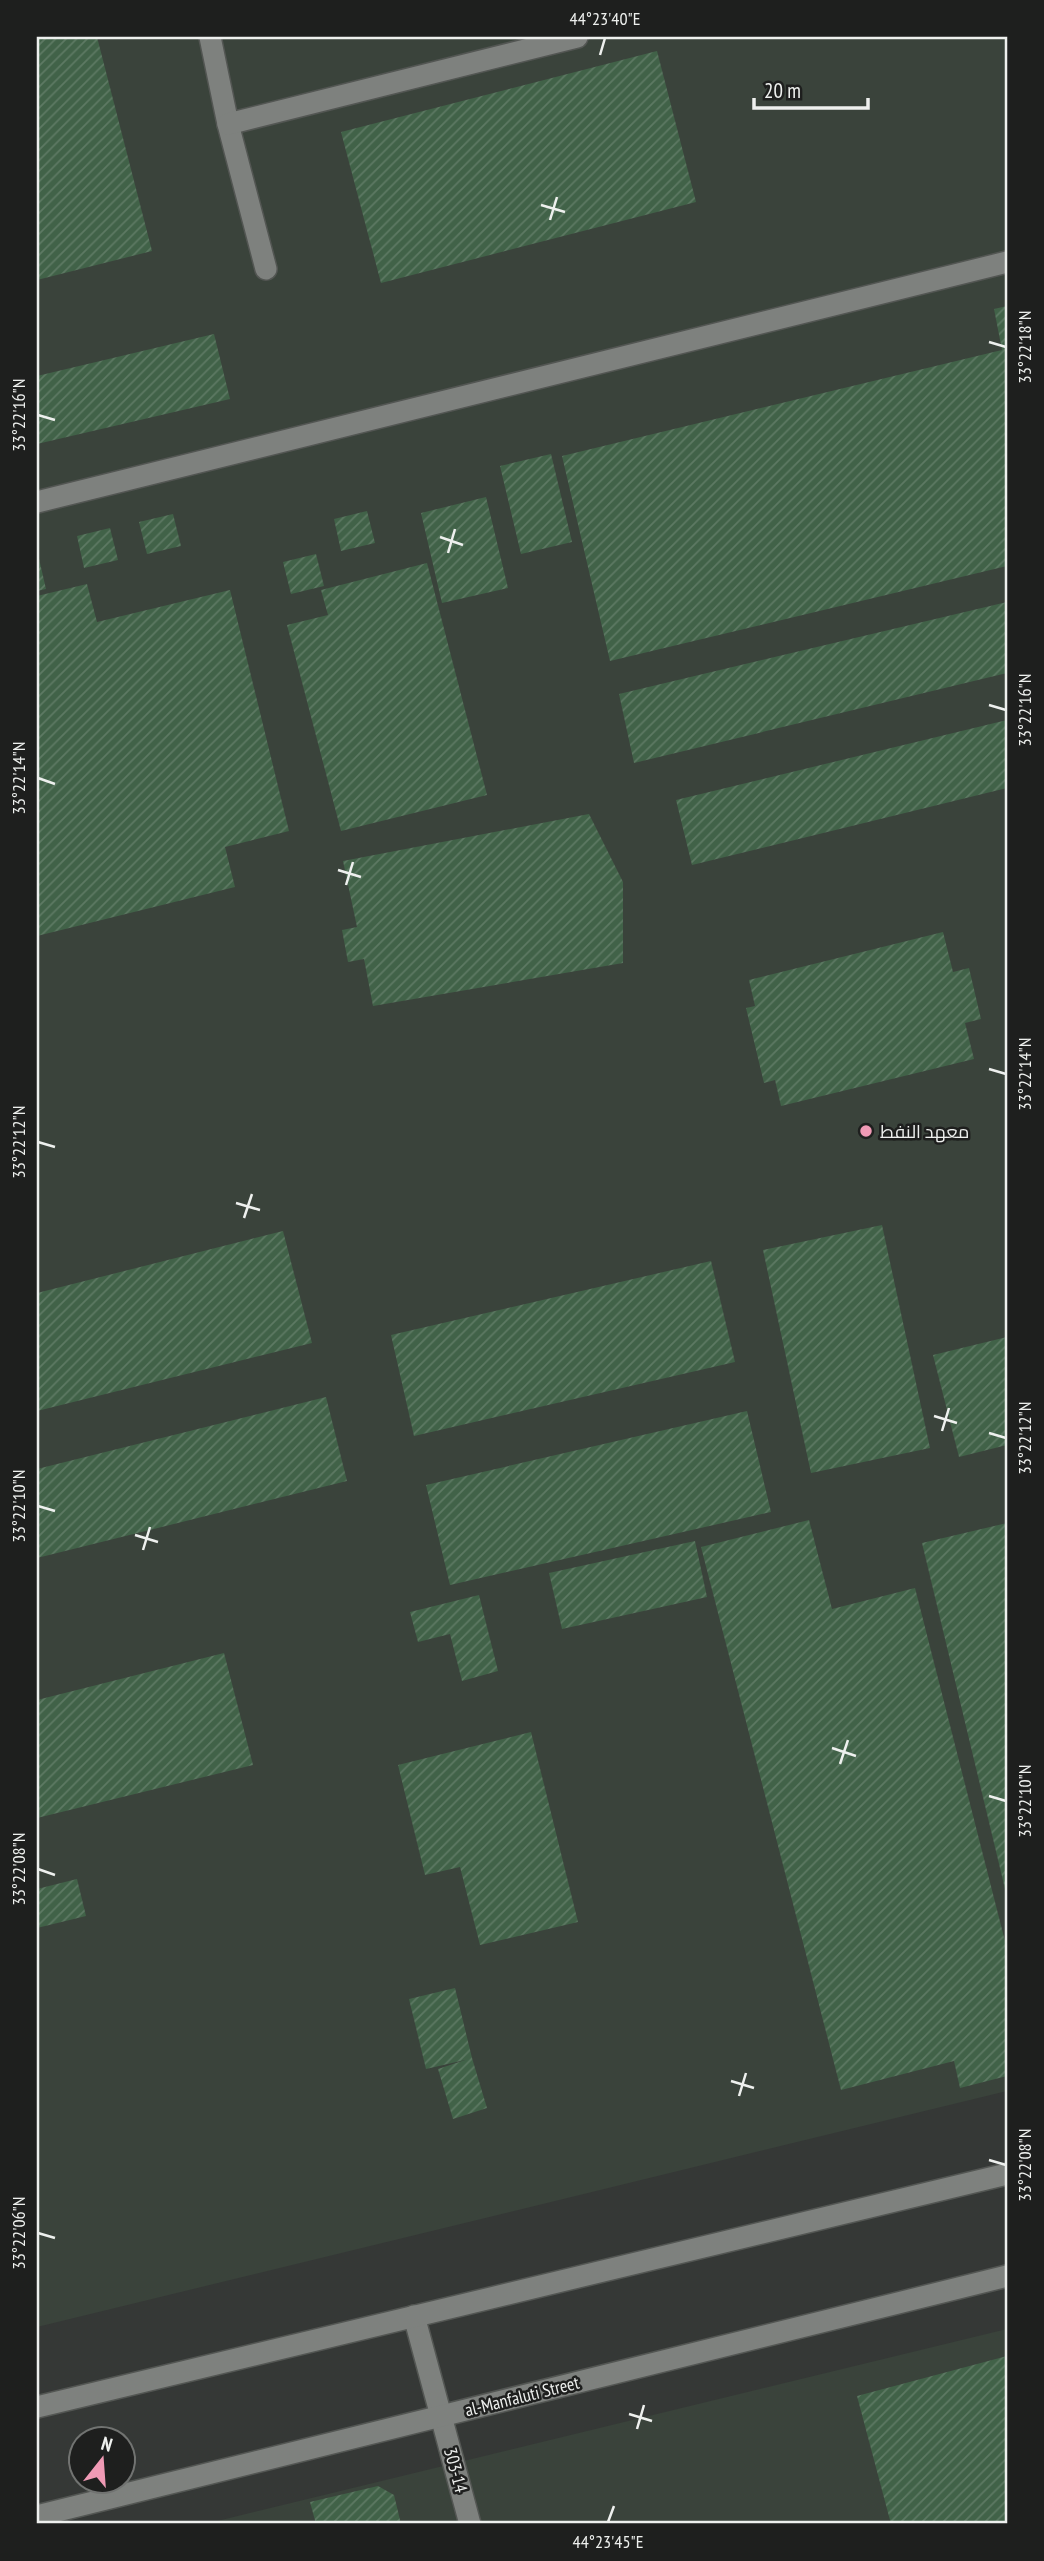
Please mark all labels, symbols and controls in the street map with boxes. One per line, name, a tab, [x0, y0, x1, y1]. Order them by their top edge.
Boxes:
text: 44°23'40"E	[570, 7, 640, 30]
scale bar	[754, 66, 867, 110]
text: 20 m	[764, 77, 801, 104]
text: 33°22'18"N	[1013, 311, 1036, 383]
text: 33°22'16"N	[7, 379, 30, 451]
text: 33°22'16"N	[1013, 674, 1036, 746]
text: 33°22'14"N	[7, 742, 30, 814]
text: 33°22'14"N	[1013, 1038, 1036, 1110]
text: 33°22'12"N	[7, 1106, 30, 1178]
place label: معهد النفط	[880, 1120, 969, 1143]
marker: معهد النفط	[858, 1123, 874, 1139]
text: 33°22'12"N	[1013, 1402, 1036, 1474]
text: 33°22'10"N	[7, 1470, 30, 1542]
text: 33°22'10"N	[1013, 1765, 1036, 1837]
text: 33°22'08"N	[7, 1833, 30, 1905]
text: 33°22'08"N	[1013, 2129, 1036, 2201]
text: 33°22'06"N	[7, 2197, 30, 2269]
street label: al-Manfaluti Street	[462, 2371, 582, 2421]
north arrow	[66, 2424, 136, 2494]
text: N	[99, 2431, 115, 2457]
street label: 303-14	[439, 2445, 473, 2495]
text: 44°23'45"E	[573, 2530, 643, 2553]

